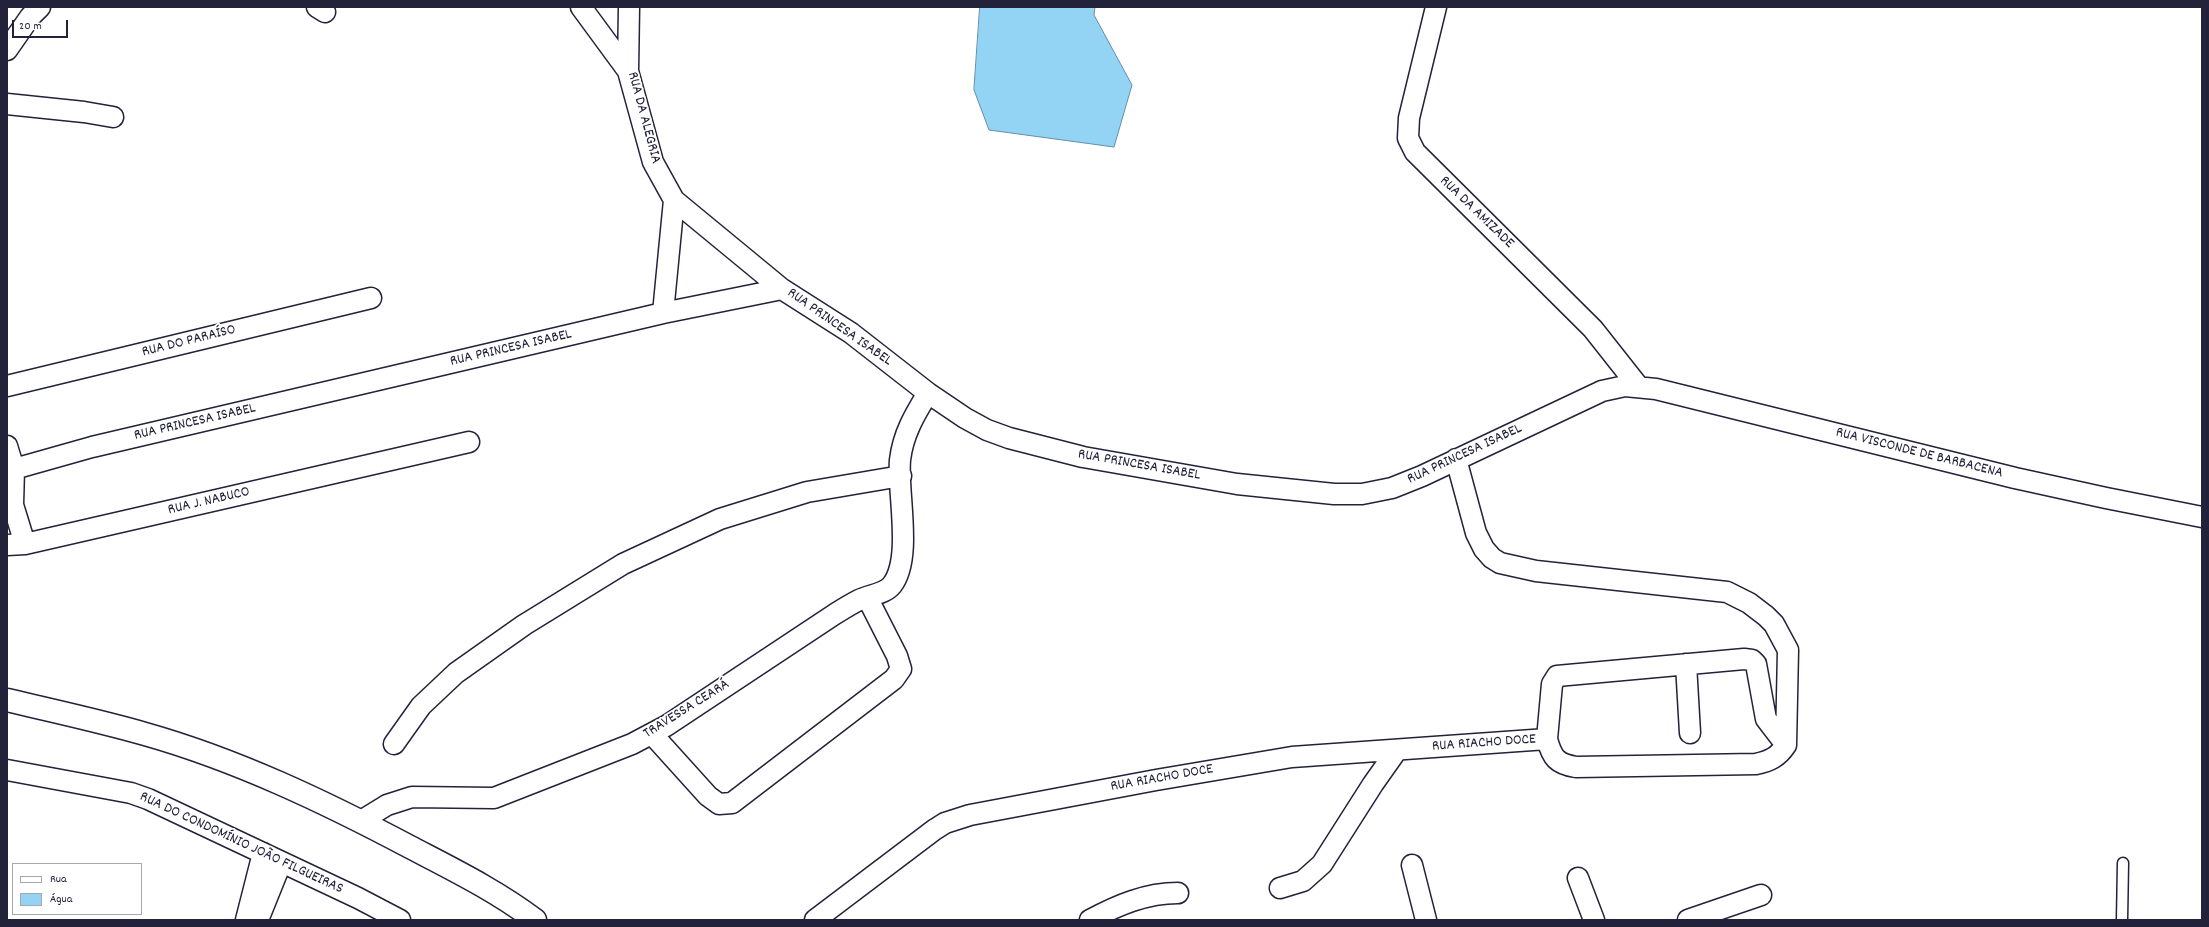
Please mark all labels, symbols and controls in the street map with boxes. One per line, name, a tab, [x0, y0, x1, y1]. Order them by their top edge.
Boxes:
scale bar	[14, 12, 70, 38]
text: 20 m	[19, 18, 42, 35]
street label: RUA DA ALEGRIA	[622, 70, 664, 166]
street label: RUA DA AMIZADE	[1435, 173, 1517, 253]
street label: RUA PRINCESA ISABEL	[783, 285, 895, 371]
street label: RUA DO PARAÍSO	[140, 322, 238, 362]
street label: RUA PRINCESA ISABEL	[448, 326, 574, 372]
street label: RUA PRINCESA ISABEL	[132, 400, 258, 446]
street label: RUA PRINCESA ISABEL	[1405, 421, 1525, 489]
street label: RUA VISCONDE DE BARBACENA	[1833, 424, 2005, 484]
street label: RUA PRINCESA ISABEL	[1076, 446, 1202, 486]
street label: RUA J. NABUCO	[166, 484, 252, 520]
street label: TRAVESSA CEARÁ	[641, 676, 733, 744]
street label: RUA RIACHO DOCE	[1431, 731, 1537, 757]
street label: RUA RIACHO DOCE	[1109, 761, 1215, 797]
street label: RUA DO CONDOMÍNIO JOÃO FILGUEIRAS	[136, 789, 346, 899]
legend	[12, 863, 142, 915]
text: Rua	[50, 871, 67, 888]
text: Água	[50, 891, 72, 908]

